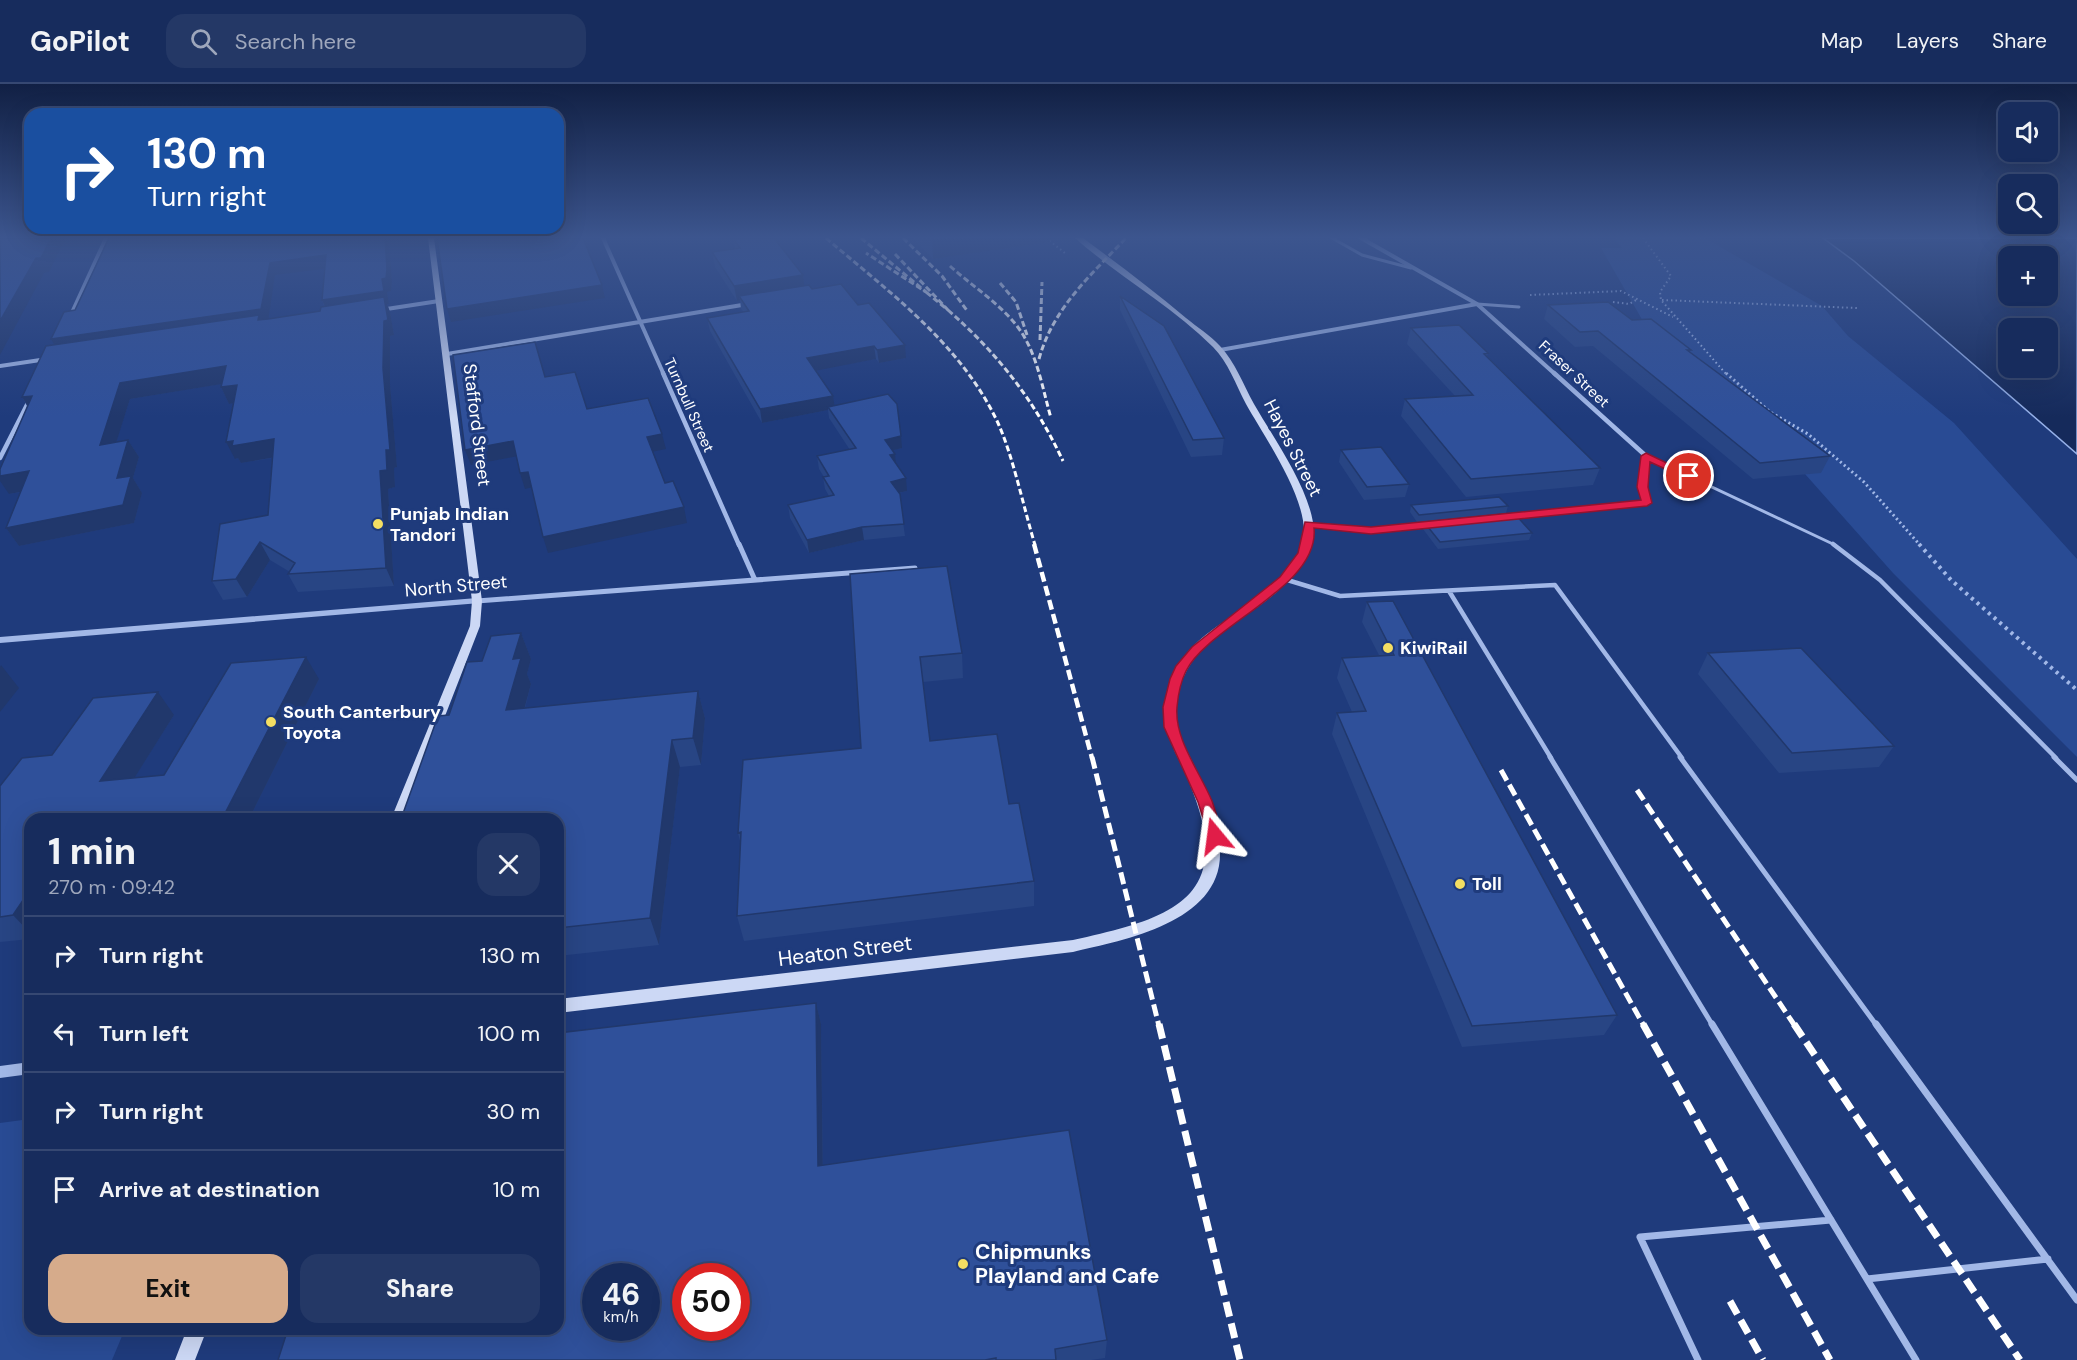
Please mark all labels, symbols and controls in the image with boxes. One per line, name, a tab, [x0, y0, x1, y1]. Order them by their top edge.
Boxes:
search box	[166, 14, 586, 68]
text: GoPilot	[30, 23, 130, 60]
icon: search	[187, 25, 220, 58]
text: Search here	[235, 27, 356, 56]
text: Map	[1821, 27, 1863, 55]
text: Layers	[1896, 27, 1959, 55]
text: Share	[1992, 27, 2047, 55]
map controls	[1998, 102, 2058, 378]
button: sound	[1998, 102, 2058, 162]
text: 130 m	[147, 126, 267, 181]
icon: right	[48, 132, 126, 210]
button: search	[1998, 174, 2058, 234]
text: Turn right	[147, 179, 267, 214]
button: +	[1998, 246, 2058, 306]
button: −	[1998, 318, 2058, 378]
street label: Fraser Street	[1534, 336, 1614, 412]
street label: Turnbull Street	[659, 355, 719, 456]
street label: Stafford Street	[458, 362, 496, 488]
street label: Hayes Street	[1258, 395, 1328, 501]
pin	[1663, 450, 1714, 501]
icon: arrive	[1672, 459, 1705, 492]
place label: Punjab Indian Tandori	[390, 502, 509, 547]
marker: Punjab Indian Tandori	[371, 517, 385, 531]
street label: North Street	[404, 570, 508, 602]
place label: KiwiRail	[1400, 636, 1468, 660]
marker: KiwiRail	[1381, 641, 1395, 655]
place label: South Canterbury Toyota	[283, 700, 441, 745]
marker: South Canterbury Toyota	[264, 715, 278, 729]
position arrow	[1183, 804, 1247, 868]
text: 1 min	[48, 828, 136, 875]
button: close	[477, 833, 540, 896]
place label: Toll	[1472, 872, 1502, 896]
text: 270 m · 09:42	[48, 874, 175, 900]
marker: Toll	[1453, 877, 1467, 891]
street label: Heaton Street	[776, 929, 914, 973]
icon: right	[48, 939, 81, 972]
text: Turn right	[99, 941, 204, 970]
text: 130 m	[480, 941, 540, 970]
icon: left	[48, 1017, 81, 1050]
text: Turn left	[99, 1019, 189, 1048]
text: 100 m	[478, 1019, 540, 1048]
icon: right	[48, 1095, 81, 1128]
text: Turn right	[99, 1097, 204, 1126]
text: 30 m	[486, 1097, 540, 1126]
icon: arrive	[48, 1173, 81, 1206]
text: Arrive at destination	[99, 1175, 320, 1204]
text: 10 m	[493, 1175, 540, 1204]
place label: Chipmunks Playland and Cafe	[975, 1238, 1159, 1290]
button: Exit	[48, 1254, 288, 1323]
button: Share	[300, 1254, 540, 1323]
marker: Chipmunks Playland and Cafe	[956, 1257, 970, 1271]
speed limit sign: 50	[672, 1263, 750, 1341]
text: 46	[602, 1275, 640, 1314]
text: km/h	[603, 1307, 639, 1327]

